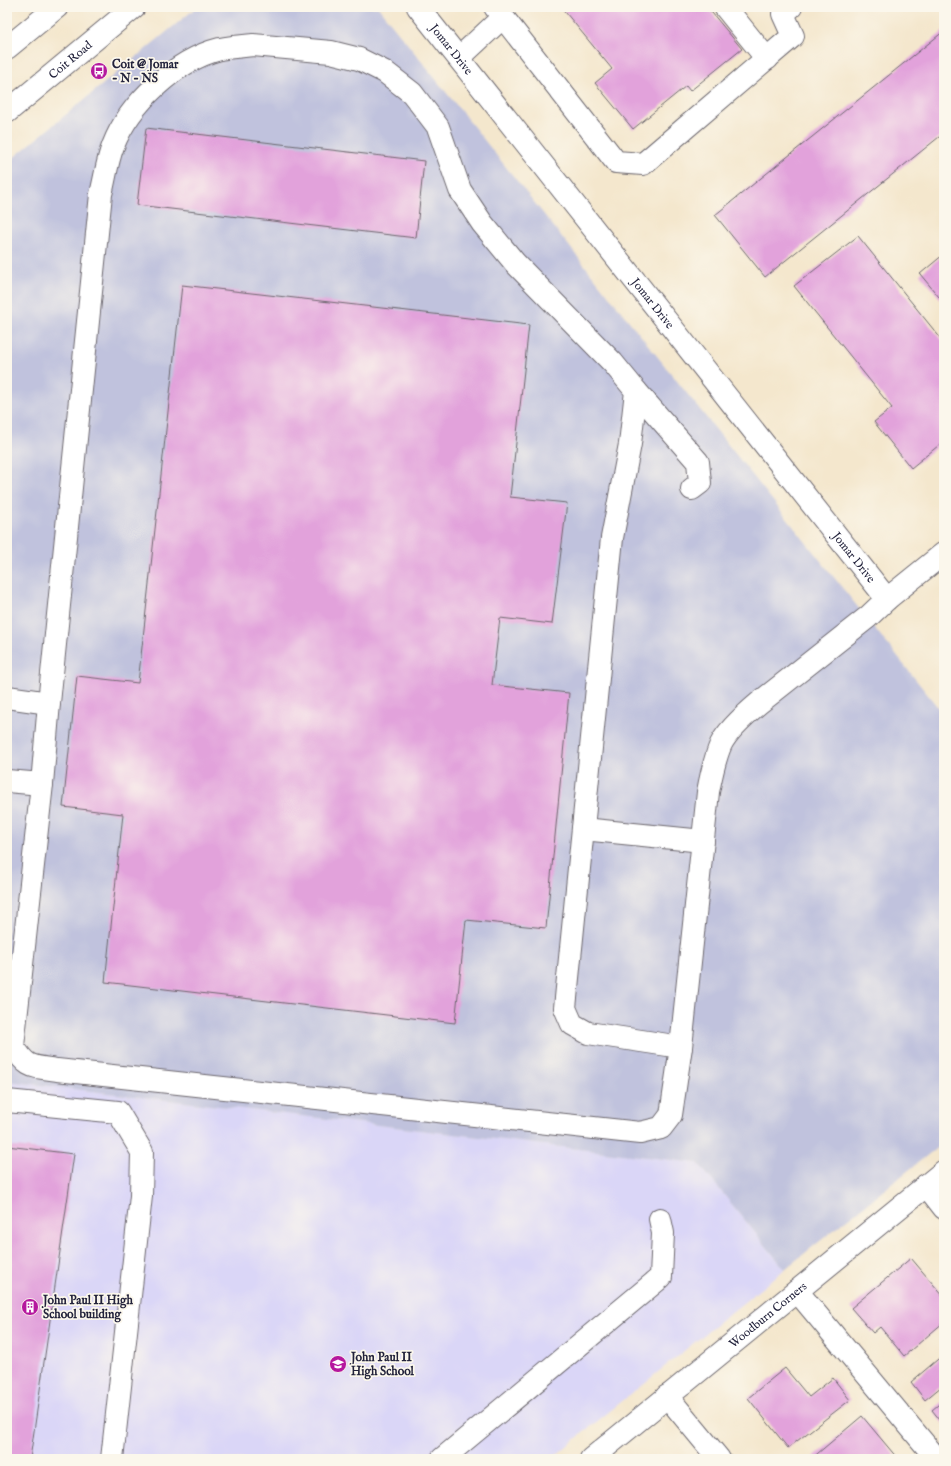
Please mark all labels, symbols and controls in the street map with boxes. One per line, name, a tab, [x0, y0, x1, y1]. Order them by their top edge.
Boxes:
street label: Jomar Drive	[424, 20, 476, 78]
street label: Coit Road	[46, 37, 96, 83]
place label: Coit @ Jomar - N - NS	[112, 57, 179, 86]
bus stop icon: Coit @ Jomar - N - NS	[89, 61, 109, 81]
street label: Jomar Drive	[626, 274, 677, 332]
street label: Jomar Drive	[827, 528, 879, 586]
street label: Woodburn Corners	[726, 1279, 810, 1351]
place label: John Paul II High School building	[41, 1293, 134, 1323]
building icon: John Paul II High School building	[20, 1297, 40, 1317]
place label: John Paul II High School	[349, 1350, 415, 1380]
school or university icon: John Paul II High School	[328, 1354, 348, 1374]

